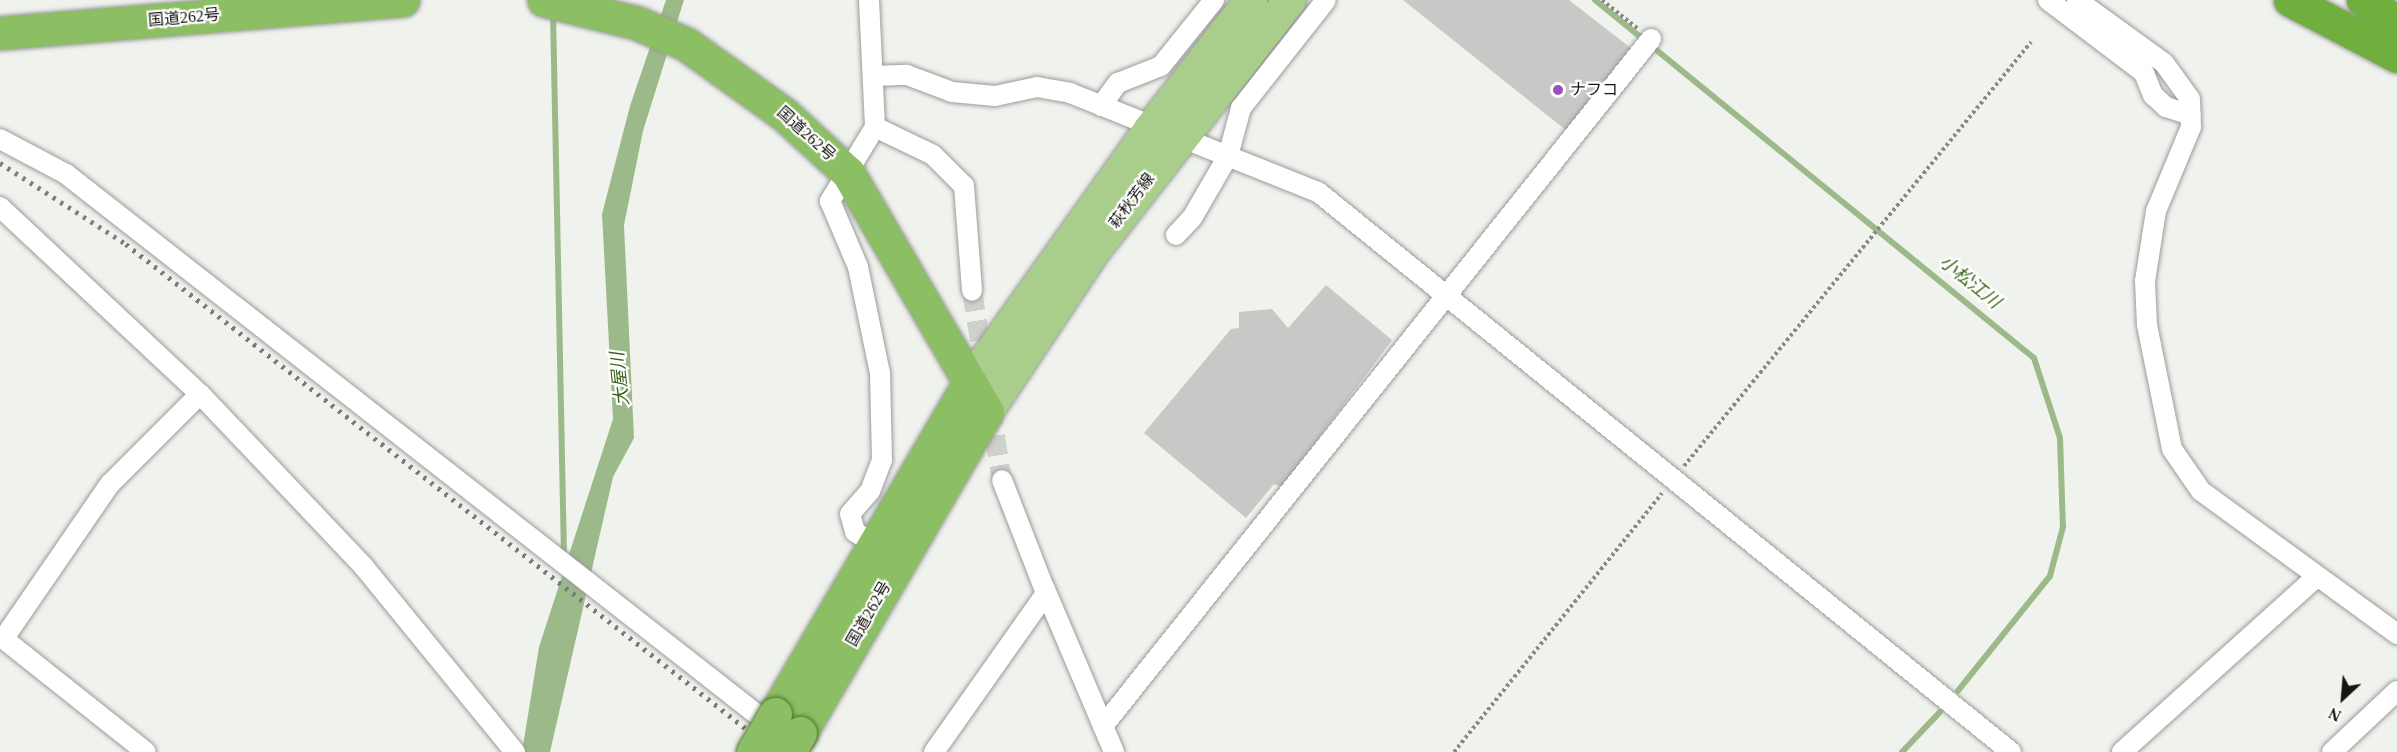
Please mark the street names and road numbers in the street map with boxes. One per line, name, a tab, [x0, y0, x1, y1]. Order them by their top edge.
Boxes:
street label: 国道262号	[147, 5, 221, 31]
street label: 国道262号	[773, 103, 839, 165]
street label: 萩秋芳線	[1105, 170, 1159, 232]
street label: 国道262号	[843, 578, 895, 650]

